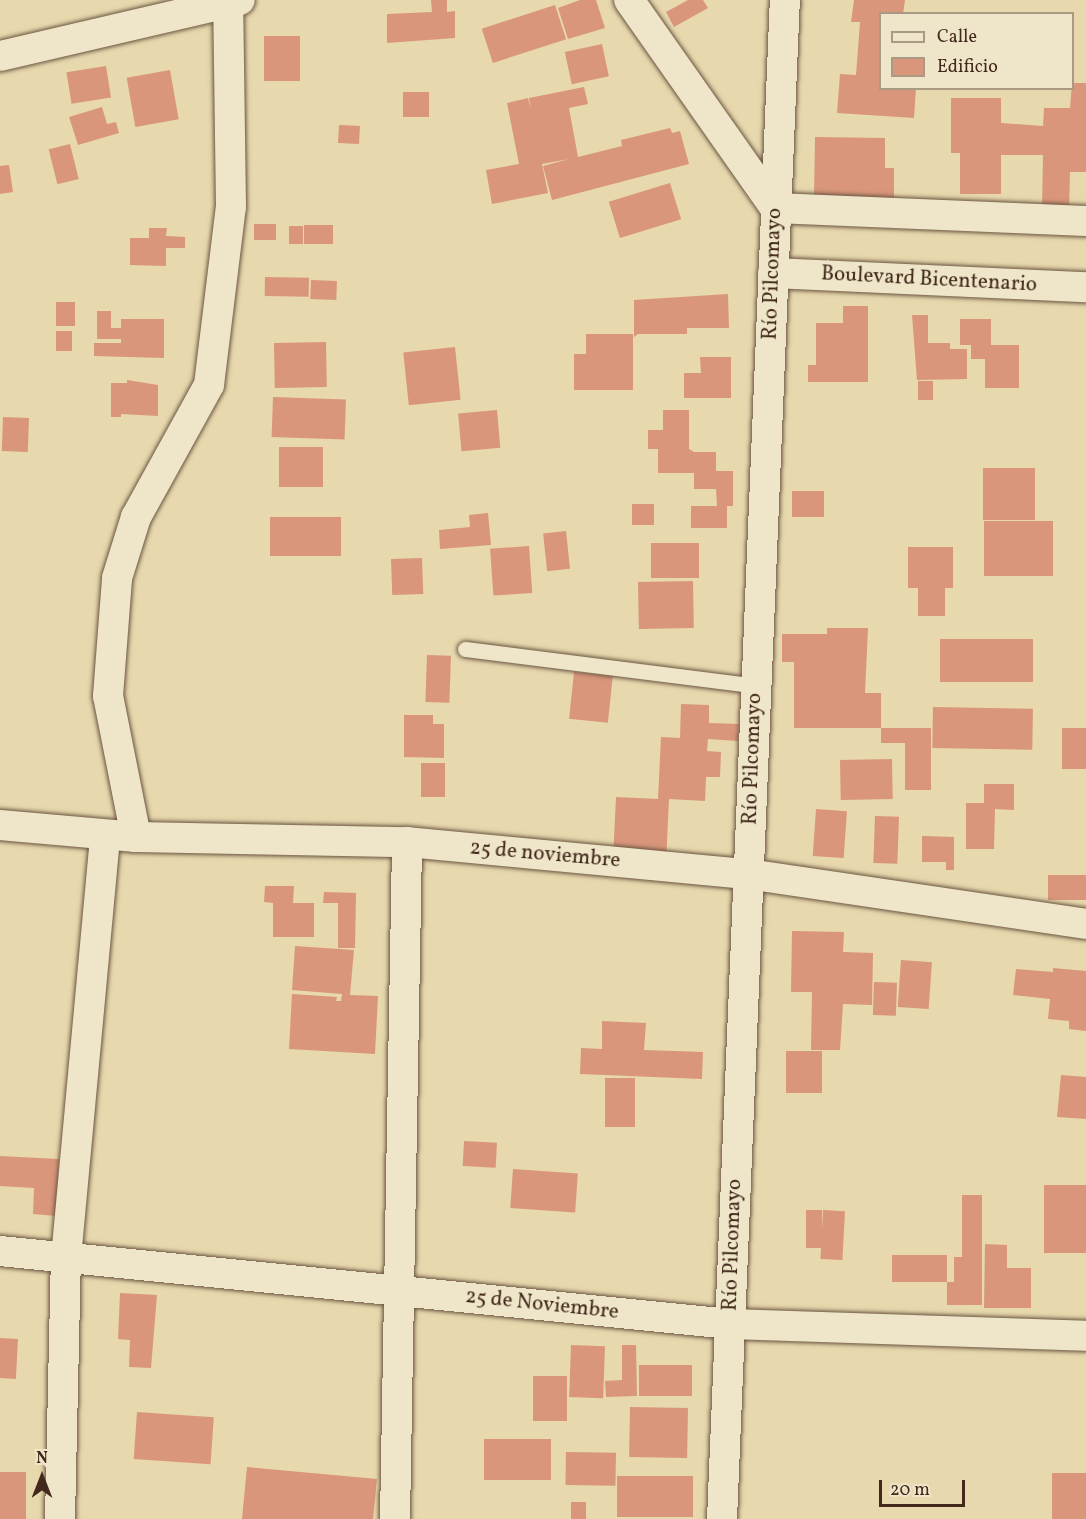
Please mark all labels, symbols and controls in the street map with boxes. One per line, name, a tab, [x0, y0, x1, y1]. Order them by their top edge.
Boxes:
legend	[879, 12, 1074, 90]
text: Calle	[937, 25, 977, 50]
text: Edificio	[937, 55, 998, 80]
street label: Río Pilcomayo	[758, 208, 788, 340]
street label: Boulevard Bicentenario	[820, 262, 1038, 298]
street label: Río Pilcomayo	[738, 693, 768, 825]
street label: 25 de noviembre	[469, 836, 621, 874]
street label: Río Pilcomayo	[718, 1179, 748, 1311]
street label: 25 de Noviembre	[464, 1284, 620, 1326]
north arrow	[12, 1447, 72, 1507]
text: N	[36, 1448, 48, 1470]
scale bar	[882, 1468, 968, 1506]
text: 20 m	[890, 1478, 930, 1503]

